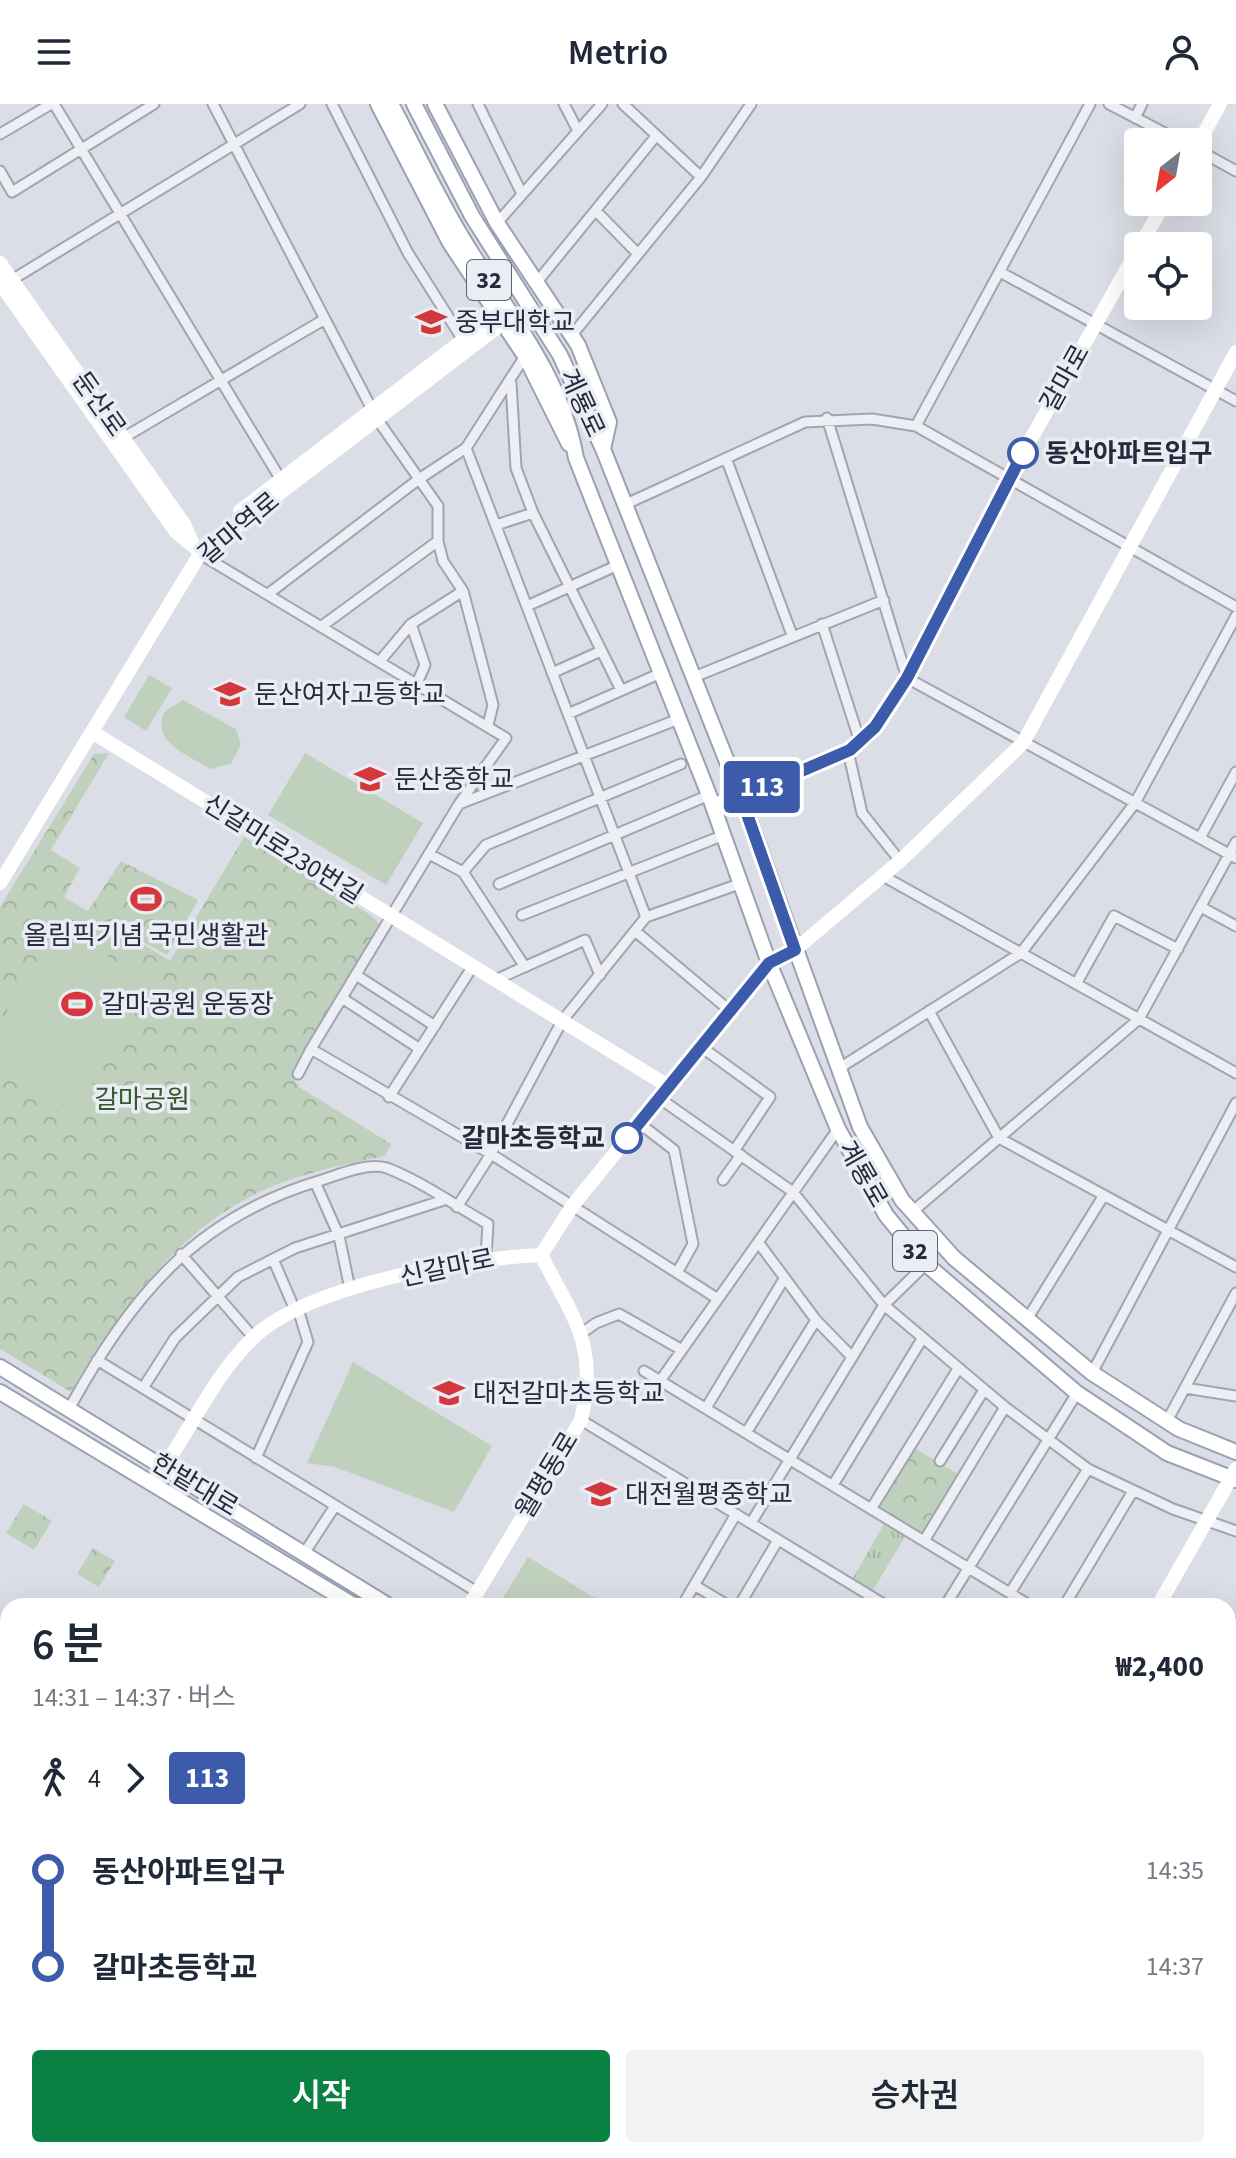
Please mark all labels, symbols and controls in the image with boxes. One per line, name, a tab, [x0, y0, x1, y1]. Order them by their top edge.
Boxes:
text: Metrio	[568, 27, 668, 78]
icon: menu	[32, 30, 76, 74]
icon: person	[1160, 30, 1204, 74]
north arrow	[1124, 128, 1212, 216]
map controls	[1124, 128, 1212, 320]
button: locate	[1124, 232, 1212, 320]
road number: 32	[467, 260, 511, 300]
place label: 중부대학교	[455, 304, 575, 341]
school or university icon: 중부대학교	[414, 305, 448, 339]
street label: 갈마로	[1031, 338, 1099, 418]
street label: 계룡로	[550, 363, 614, 443]
street label: 둔산로	[63, 364, 135, 444]
place label: 동산아파트입구	[1045, 435, 1212, 472]
marker: 동산아파트입구	[1008, 438, 1038, 468]
street label: 갈마역로	[190, 483, 288, 573]
place label: 둔산여자고등학교	[254, 676, 445, 713]
school or university icon: 둔산여자고등학교	[213, 677, 247, 711]
place label: 둔산중학교	[394, 761, 514, 798]
line badge: 113	[716, 761, 808, 813]
school or university icon: 둔산중학교	[353, 762, 387, 796]
text: 113	[740, 767, 784, 807]
street label: 신갈마로230번길	[196, 785, 370, 913]
sports icon: 올림픽기념 국민생활관	[129, 882, 163, 916]
place label: 올림픽기념 국민생활관	[24, 917, 268, 954]
place label: 갈마공원 운동장	[101, 986, 274, 1023]
sports icon: 갈마공원 운동장	[60, 987, 94, 1021]
park label: 갈마공원	[94, 1081, 190, 1118]
place label: 갈마초등학교	[461, 1120, 605, 1157]
marker: 갈마초등학교	[612, 1123, 642, 1153]
street label: 계룡로	[829, 1134, 897, 1214]
road number: 32	[893, 1231, 937, 1271]
street label: 신갈마로	[396, 1240, 498, 1296]
place label: 대전갈마초등학교	[473, 1375, 664, 1412]
school or university icon: 대전갈마초등학교	[432, 1376, 466, 1410]
street label: 월평동로	[507, 1424, 587, 1526]
street label: 한밭대로	[144, 1445, 246, 1525]
place label: 대전월평중학교	[625, 1476, 792, 1513]
school or university icon: 대전월평중학교	[584, 1477, 618, 1511]
text: 6 분	[32, 1614, 104, 1677]
text: ₩2,400	[1116, 1645, 1204, 1688]
text: 14:31 – 14:37 · 버스	[32, 1679, 236, 1716]
icon: walk	[32, 1756, 76, 1800]
icon: forward	[113, 1756, 157, 1800]
text: 113	[185, 1758, 229, 1798]
text: 4	[88, 1760, 101, 1797]
text: 동산아파트입구	[92, 1851, 285, 1894]
text: 14:35	[1146, 1852, 1204, 1889]
text: 갈마초등학교	[92, 1947, 258, 1990]
text: 14:37	[1146, 1948, 1204, 1985]
button: 시작	[32, 2050, 610, 2142]
button: 승차권	[626, 2050, 1204, 2142]

